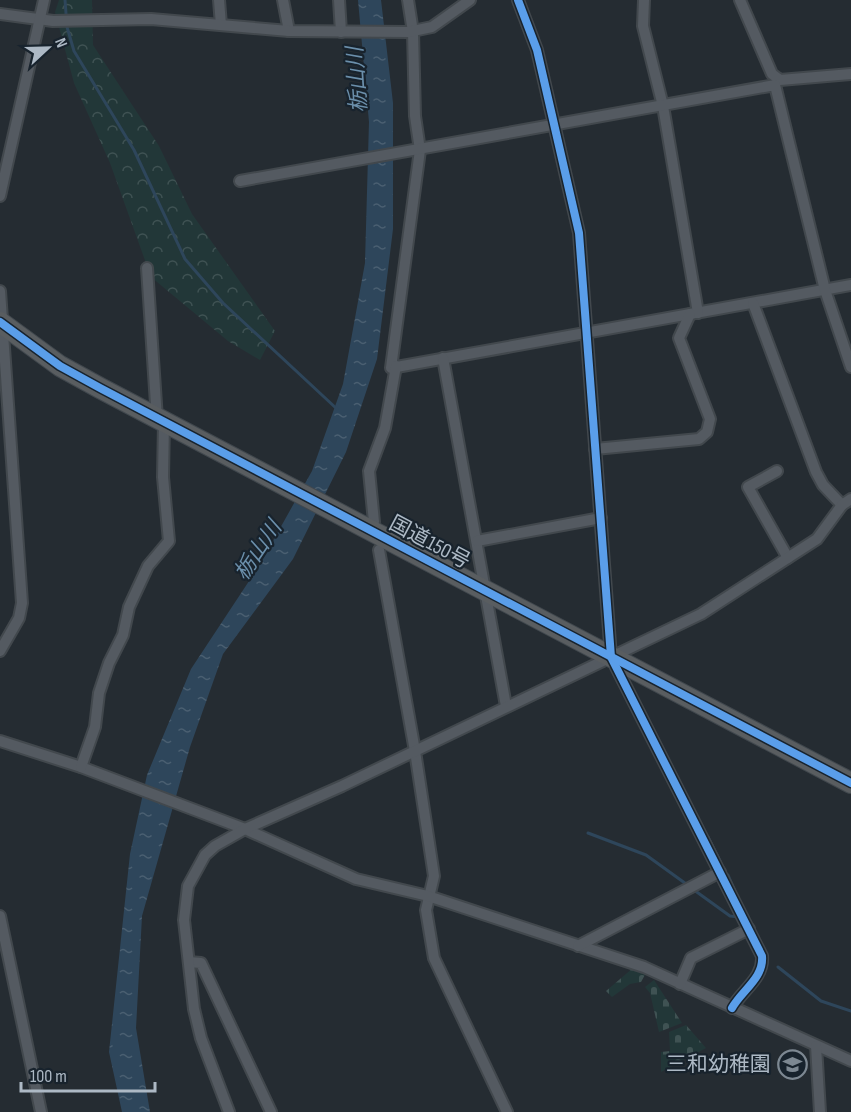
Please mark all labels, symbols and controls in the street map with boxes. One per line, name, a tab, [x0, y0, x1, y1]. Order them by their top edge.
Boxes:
north arrow	[18, 18, 78, 78]
text: N	[50, 35, 71, 50]
water label: 栃山川	[342, 44, 373, 114]
street label: 国道150号	[385, 511, 475, 574]
water label: 栃山川	[229, 514, 289, 586]
school or university icon: 三和幼稚園	[776, 1048, 808, 1080]
place label: 三和幼稚園	[666, 1052, 771, 1077]
scale bar	[21, 1055, 154, 1093]
text: 100 m	[30, 1066, 67, 1087]

